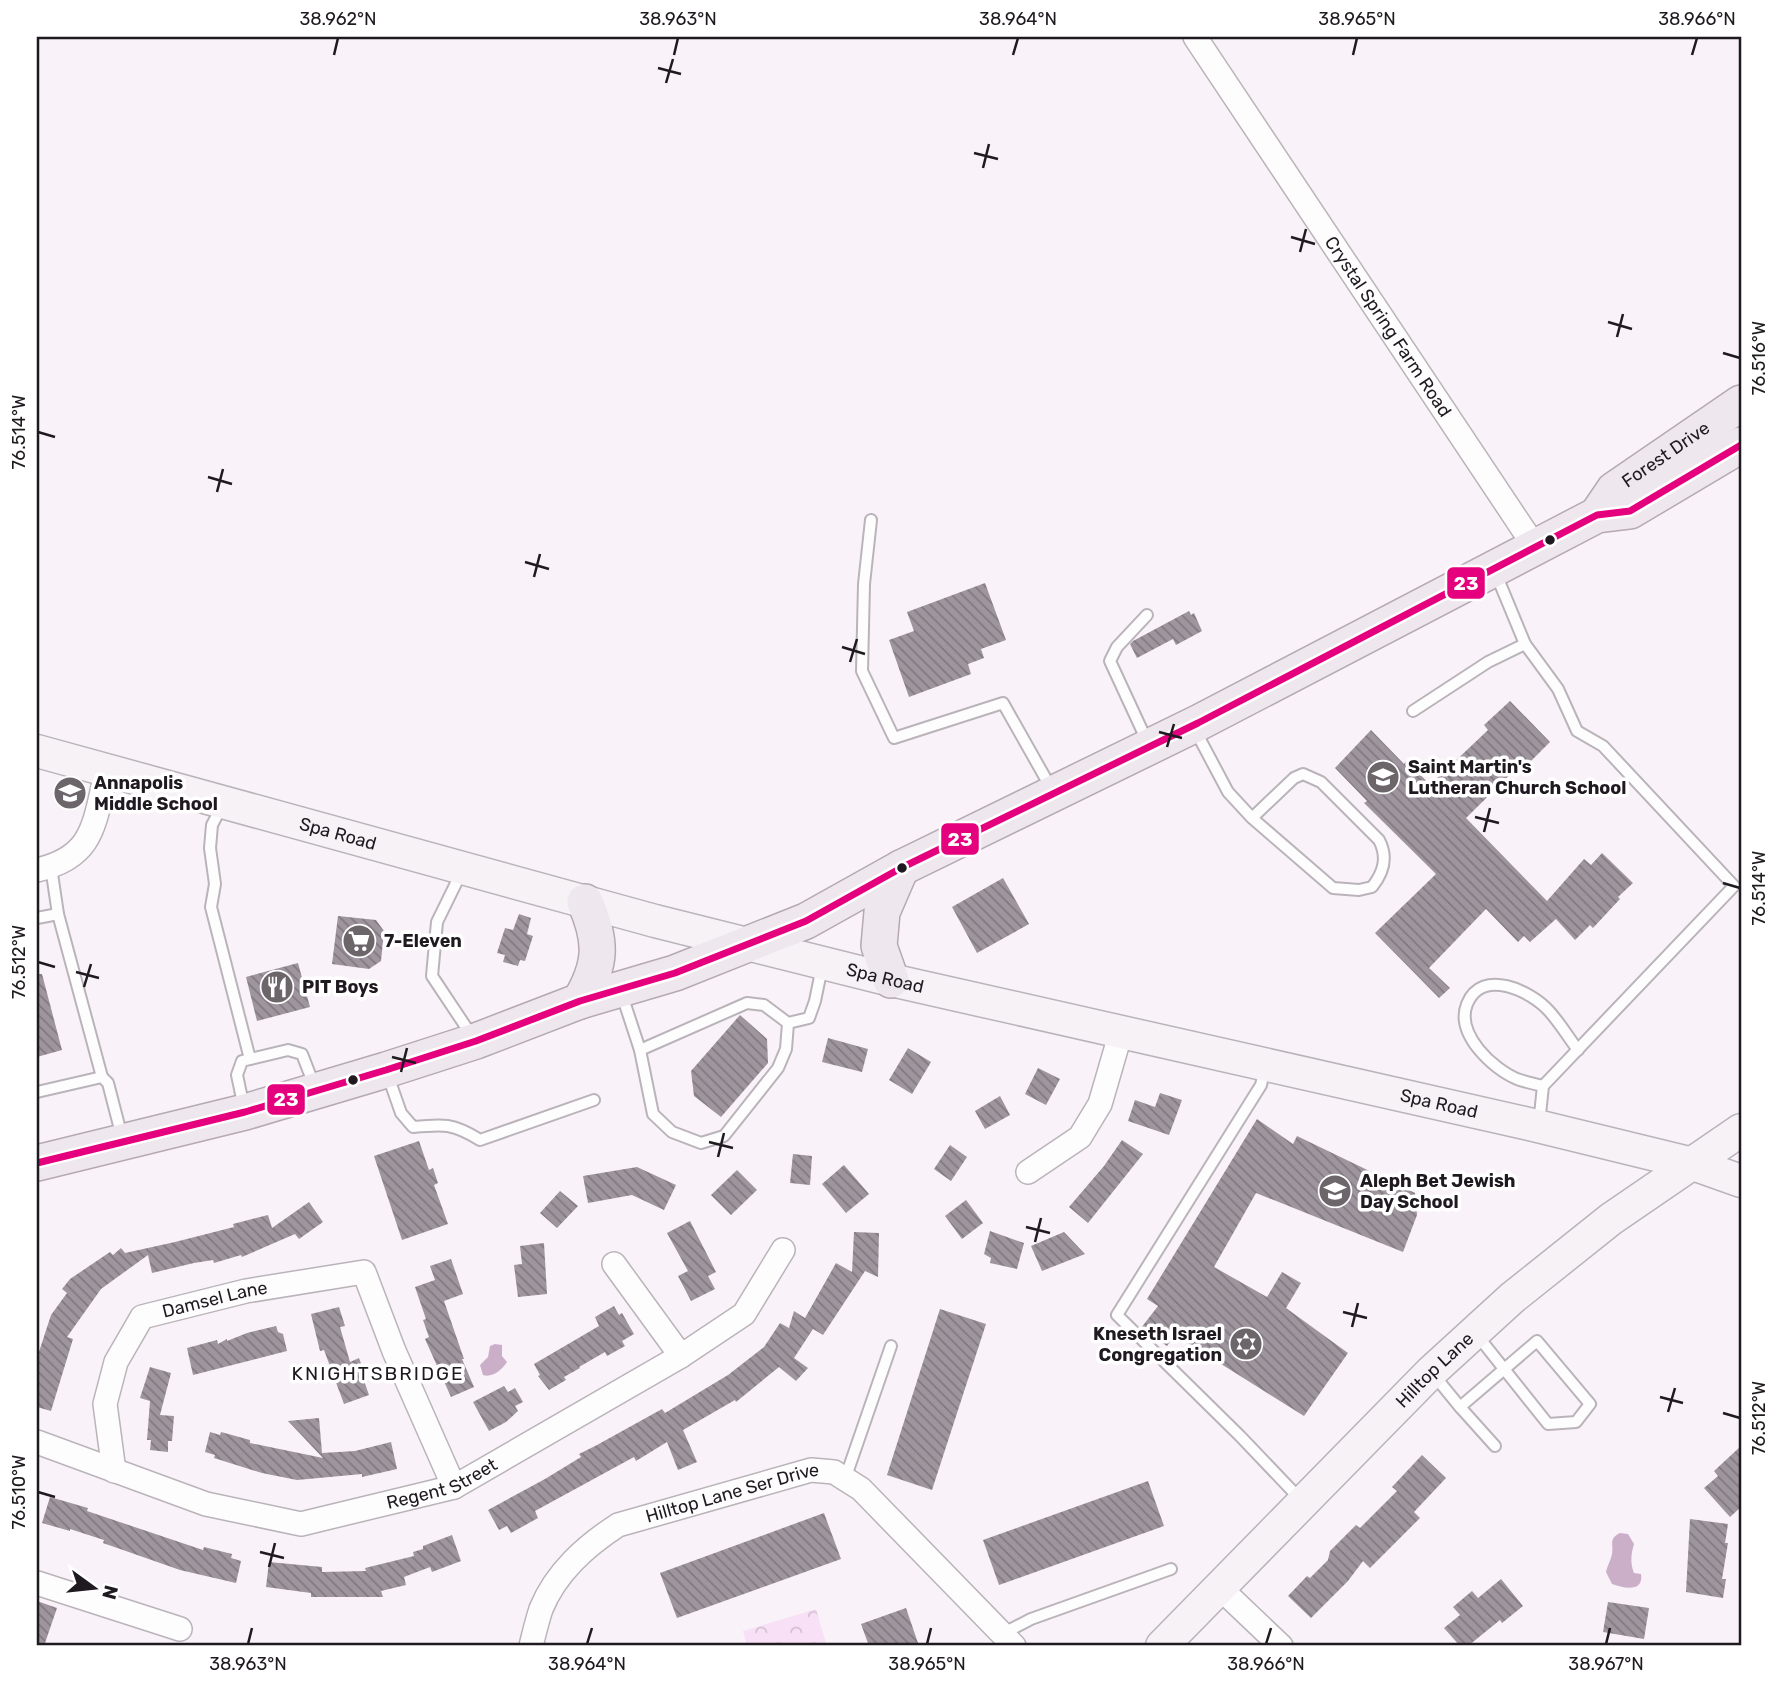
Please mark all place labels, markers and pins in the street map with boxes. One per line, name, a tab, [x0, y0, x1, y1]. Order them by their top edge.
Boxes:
unlabelled marker	[1543, 533, 1557, 547]
place label: Saint Martin's Lutheran Church School	[1408, 756, 1627, 799]
school or university icon: Saint Martin's Lutheran Church School	[1364, 758, 1402, 796]
place label: Annapolis Middle School	[94, 772, 218, 815]
school or university icon: Annapolis Middle School	[51, 774, 89, 812]
unlabelled marker	[895, 861, 909, 875]
supermarket icon: 7-Eleven	[340, 922, 378, 960]
place label: 7-Eleven	[384, 930, 462, 952]
restaurant icon: PIT Boys	[258, 968, 296, 1006]
place label: PIT Boys	[302, 976, 378, 998]
unlabelled marker	[346, 1073, 360, 1087]
place label: Aleph Bet Jewish Day School	[1360, 1170, 1516, 1213]
school or university icon: Aleph Bet Jewish Day School	[1316, 1172, 1354, 1210]
place label: Kneseth Israel Congregation	[1093, 1323, 1222, 1366]
synagogue icon: Kneseth Israel Congregation	[1227, 1325, 1265, 1363]

